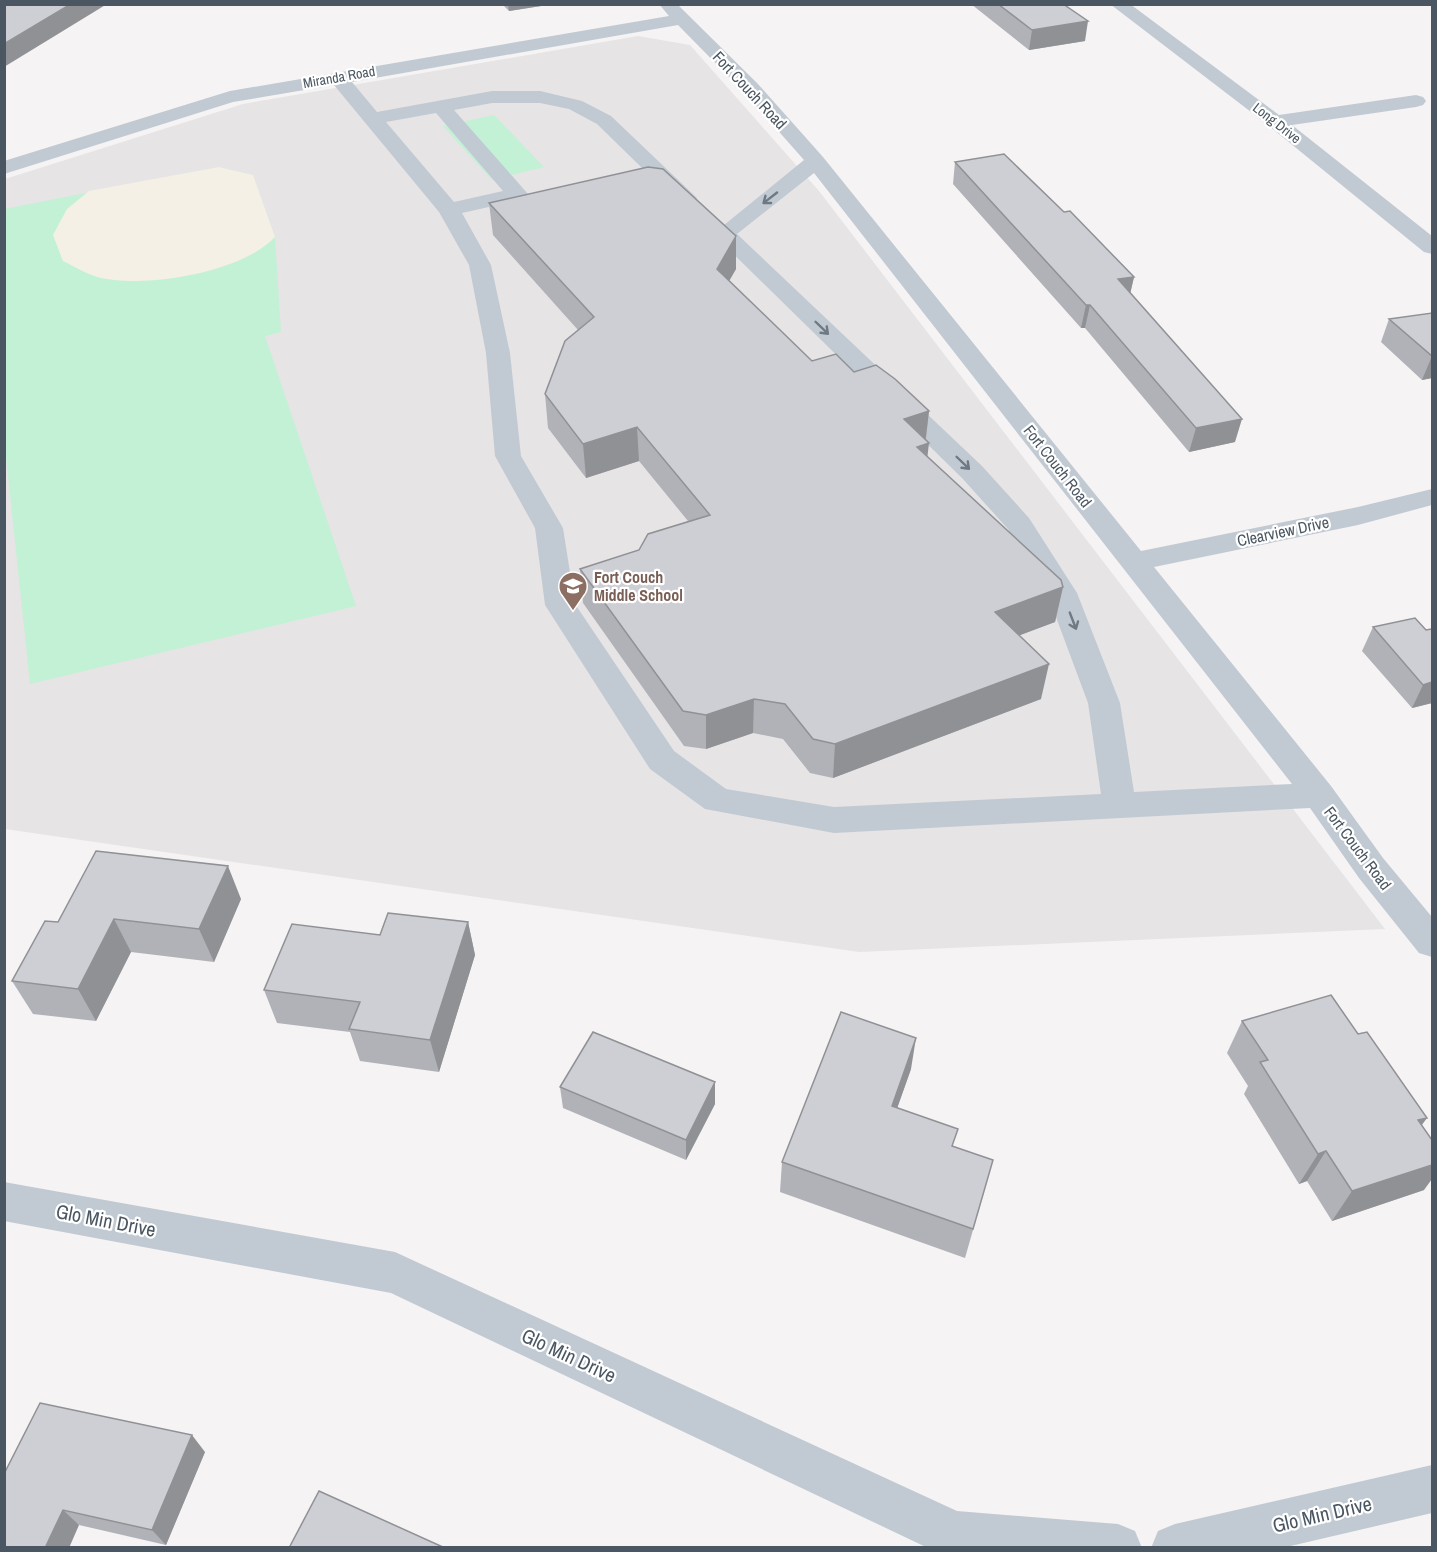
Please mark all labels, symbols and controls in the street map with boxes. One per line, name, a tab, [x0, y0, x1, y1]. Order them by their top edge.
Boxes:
street label: Fort Couch Road	[708, 46, 792, 134]
street label: Miranda Road	[302, 62, 376, 92]
street label: Long Drive	[1249, 99, 1305, 147]
one-way arrow	[763, 191, 779, 204]
one-way arrow	[814, 321, 829, 335]
street label: Fort Couch Road	[1019, 420, 1097, 512]
one-way arrow	[955, 455, 970, 470]
street label: Clearview Drive	[1235, 511, 1331, 551]
place label: Fort Couch Middle School	[594, 566, 683, 606]
school or university icon: Fort Couch Middle School	[557, 570, 589, 612]
one-way arrow	[1068, 611, 1079, 630]
street label: Fort Couch Road	[1319, 802, 1397, 894]
street label: Glo Min Drive	[54, 1197, 158, 1243]
street label: Glo Min Drive	[517, 1321, 621, 1389]
street label: Glo Min Drive	[1270, 1489, 1374, 1539]

